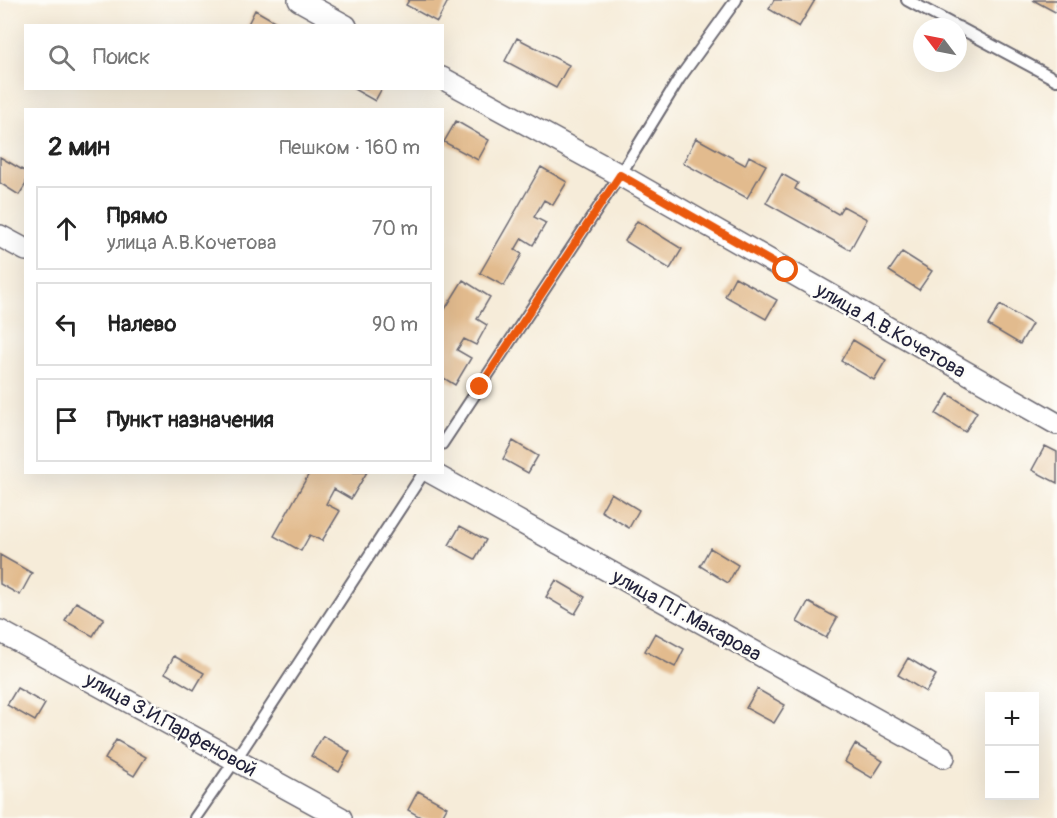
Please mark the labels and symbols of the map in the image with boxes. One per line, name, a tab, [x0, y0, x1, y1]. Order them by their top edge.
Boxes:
north arrow	[913, 18, 967, 72]
route start	[772, 256, 798, 282]
street label: улица А.В.Кочетова	[810, 277, 970, 384]
route end	[466, 373, 492, 399]
street label: улица П.Г.Макарова	[607, 564, 766, 667]
street label: улица З.И.Парфеновой	[80, 666, 261, 782]

